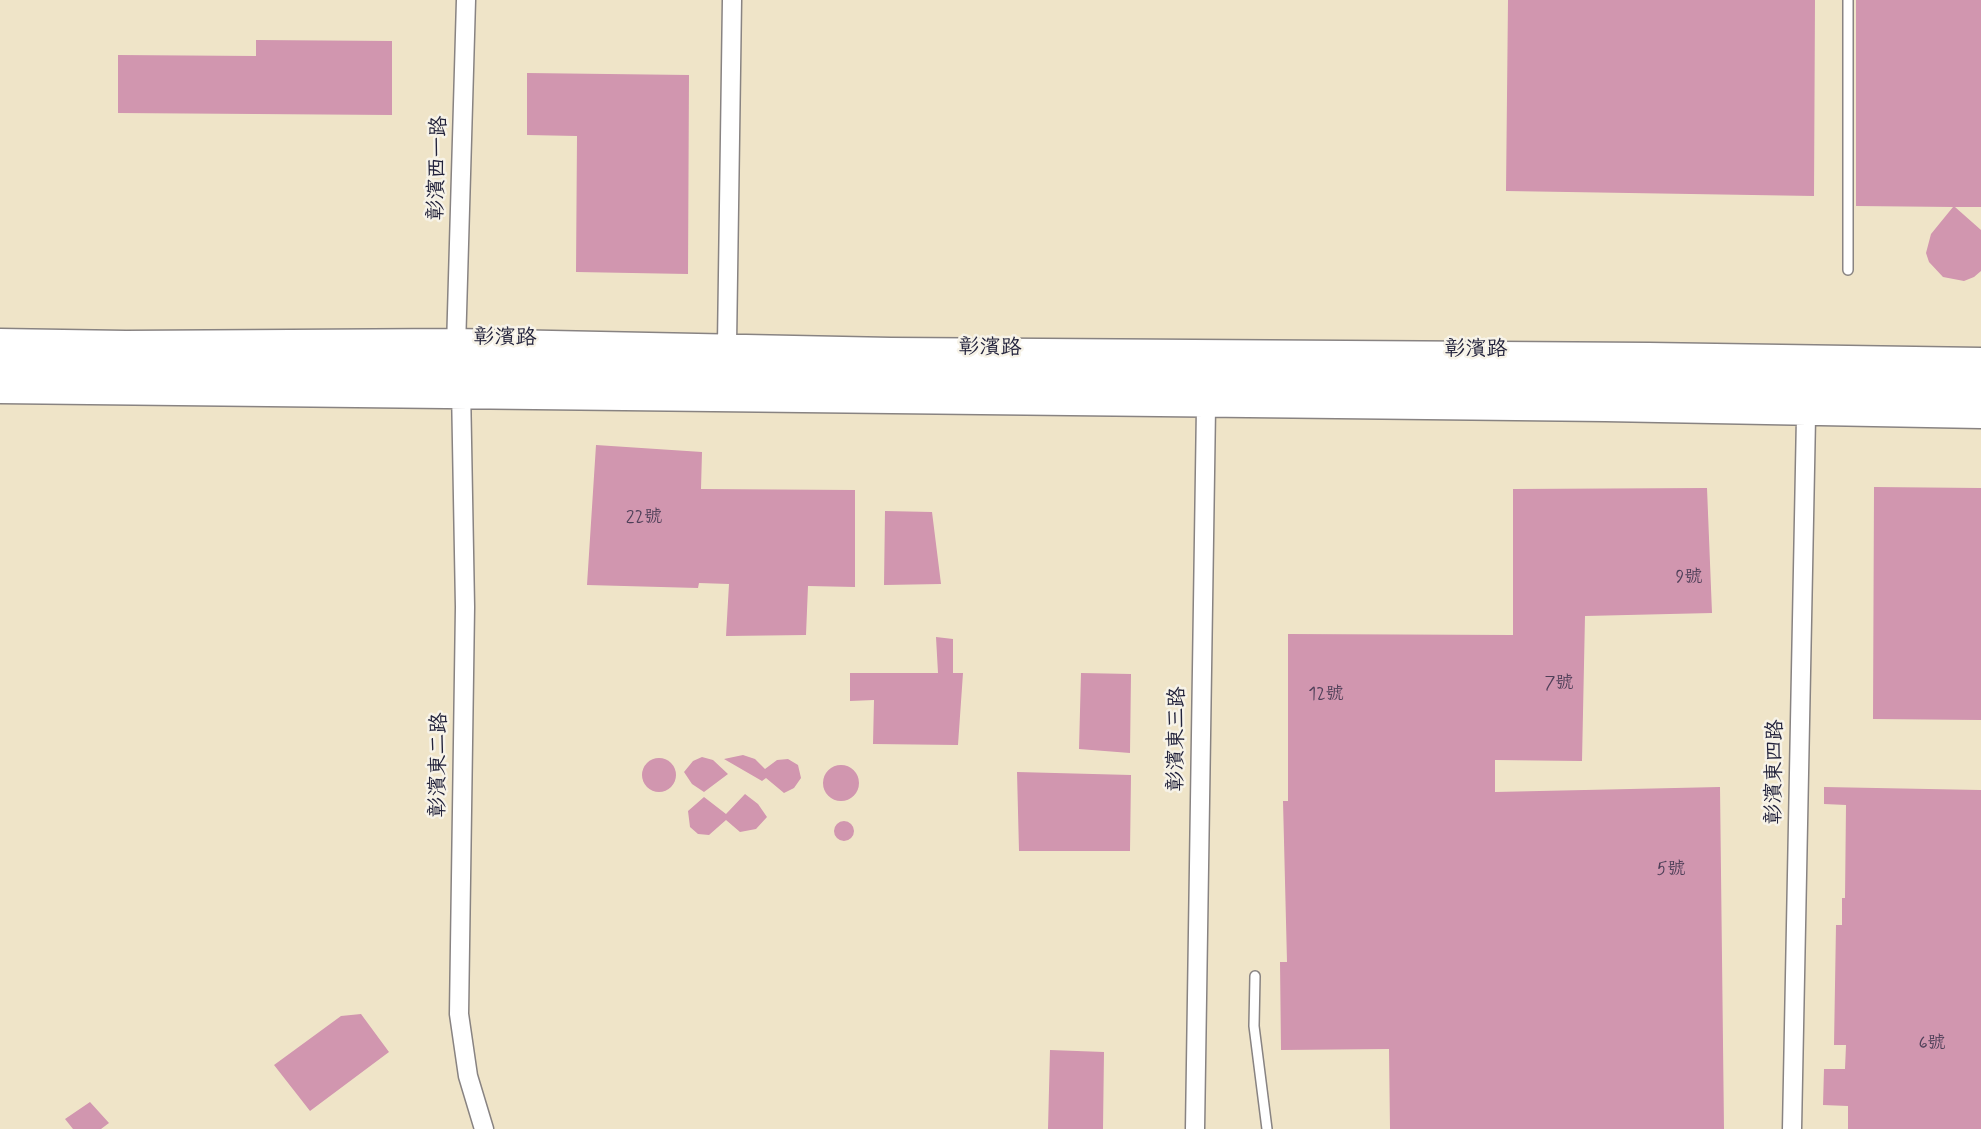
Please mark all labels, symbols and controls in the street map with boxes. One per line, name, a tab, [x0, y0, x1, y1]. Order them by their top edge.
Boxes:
street label: 彰濱西一路	[425, 115, 453, 221]
street label: 彰濱路	[473, 326, 537, 352]
street label: 彰濱路	[958, 336, 1022, 362]
street label: 彰濱路	[1445, 338, 1507, 364]
house number: 22號	[626, 507, 662, 529]
house number: 9號	[1676, 567, 1702, 589]
house number: 7號	[1545, 673, 1573, 695]
house number: 12號	[1308, 684, 1344, 706]
street label: 彰濱東三路	[1164, 686, 1192, 792]
street label: 彰濱東二路	[426, 712, 454, 818]
street label: 彰濱東四路	[1762, 719, 1790, 825]
house number: 5號	[1657, 859, 1685, 881]
house number: 6號	[1918, 1033, 1946, 1055]

